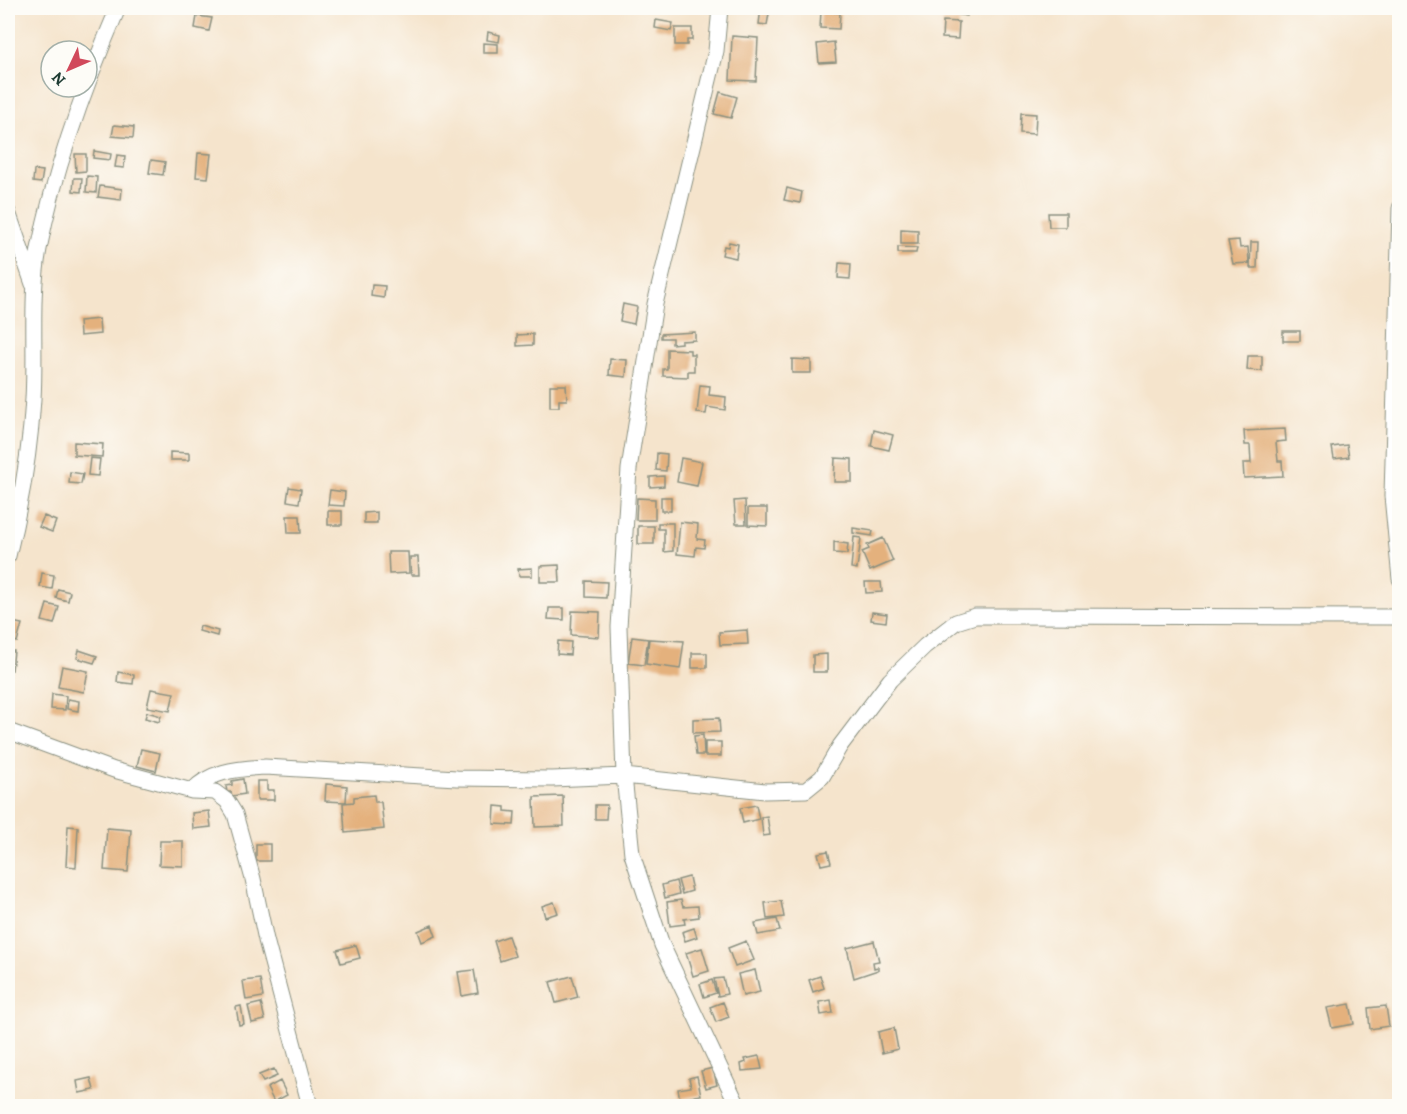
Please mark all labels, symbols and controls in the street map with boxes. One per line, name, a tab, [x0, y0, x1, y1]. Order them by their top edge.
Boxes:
north arrow	[39, 39, 99, 99]
text: N	[47, 67, 71, 91]

